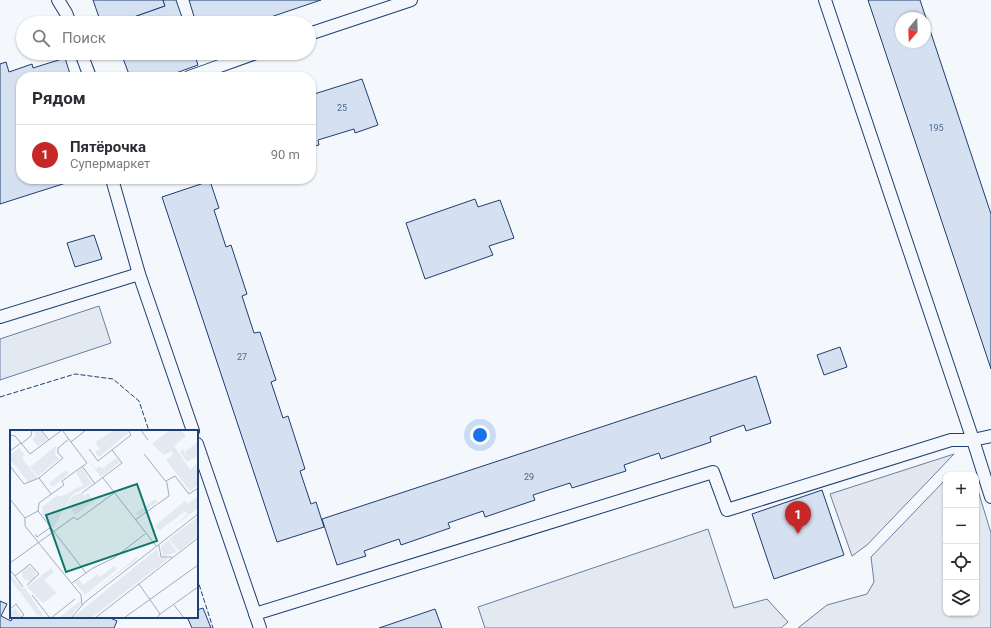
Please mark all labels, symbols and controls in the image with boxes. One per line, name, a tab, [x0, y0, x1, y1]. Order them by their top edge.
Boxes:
north arrow	[895, 12, 931, 48]
search box	[16, 16, 316, 60]
icon: search	[30, 27, 52, 49]
text: Поиск	[62, 29, 106, 47]
text: Рядом	[32, 88, 86, 108]
house number: 25	[337, 103, 347, 113]
house number: 195	[928, 123, 944, 133]
text: Пятёрочка	[70, 138, 146, 156]
text: 1	[41, 147, 49, 162]
text: 90 m	[271, 147, 300, 162]
text: Супермаркет	[70, 156, 150, 171]
house number: 27	[237, 352, 247, 362]
your location	[470, 425, 490, 445]
inset map	[10, 430, 198, 618]
house number: 29	[524, 472, 534, 482]
map controls	[943, 472, 979, 616]
button: +	[943, 472, 979, 508]
pin: 1	[785, 501, 811, 534]
button: −	[943, 508, 979, 544]
button: locate	[943, 544, 979, 580]
button: layers	[943, 580, 979, 616]

